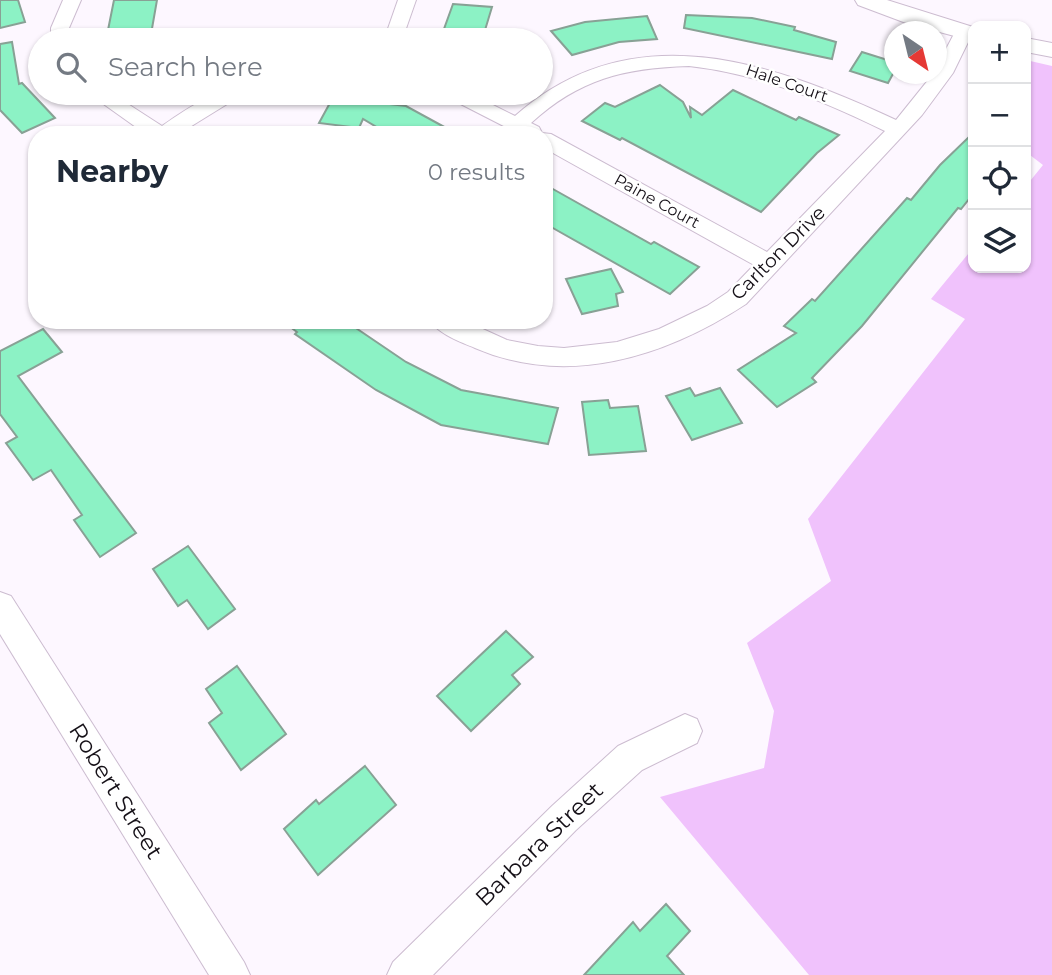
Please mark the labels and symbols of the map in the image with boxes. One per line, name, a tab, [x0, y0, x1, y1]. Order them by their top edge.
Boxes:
north arrow	[884, 21, 947, 84]
street label: Hale Court	[743, 60, 831, 106]
street label: Paine Court	[611, 170, 703, 232]
street label: Carlton Drive	[726, 201, 830, 305]
street label: Robert Street	[63, 718, 169, 864]
street label: Barbara Street	[469, 776, 609, 912]

